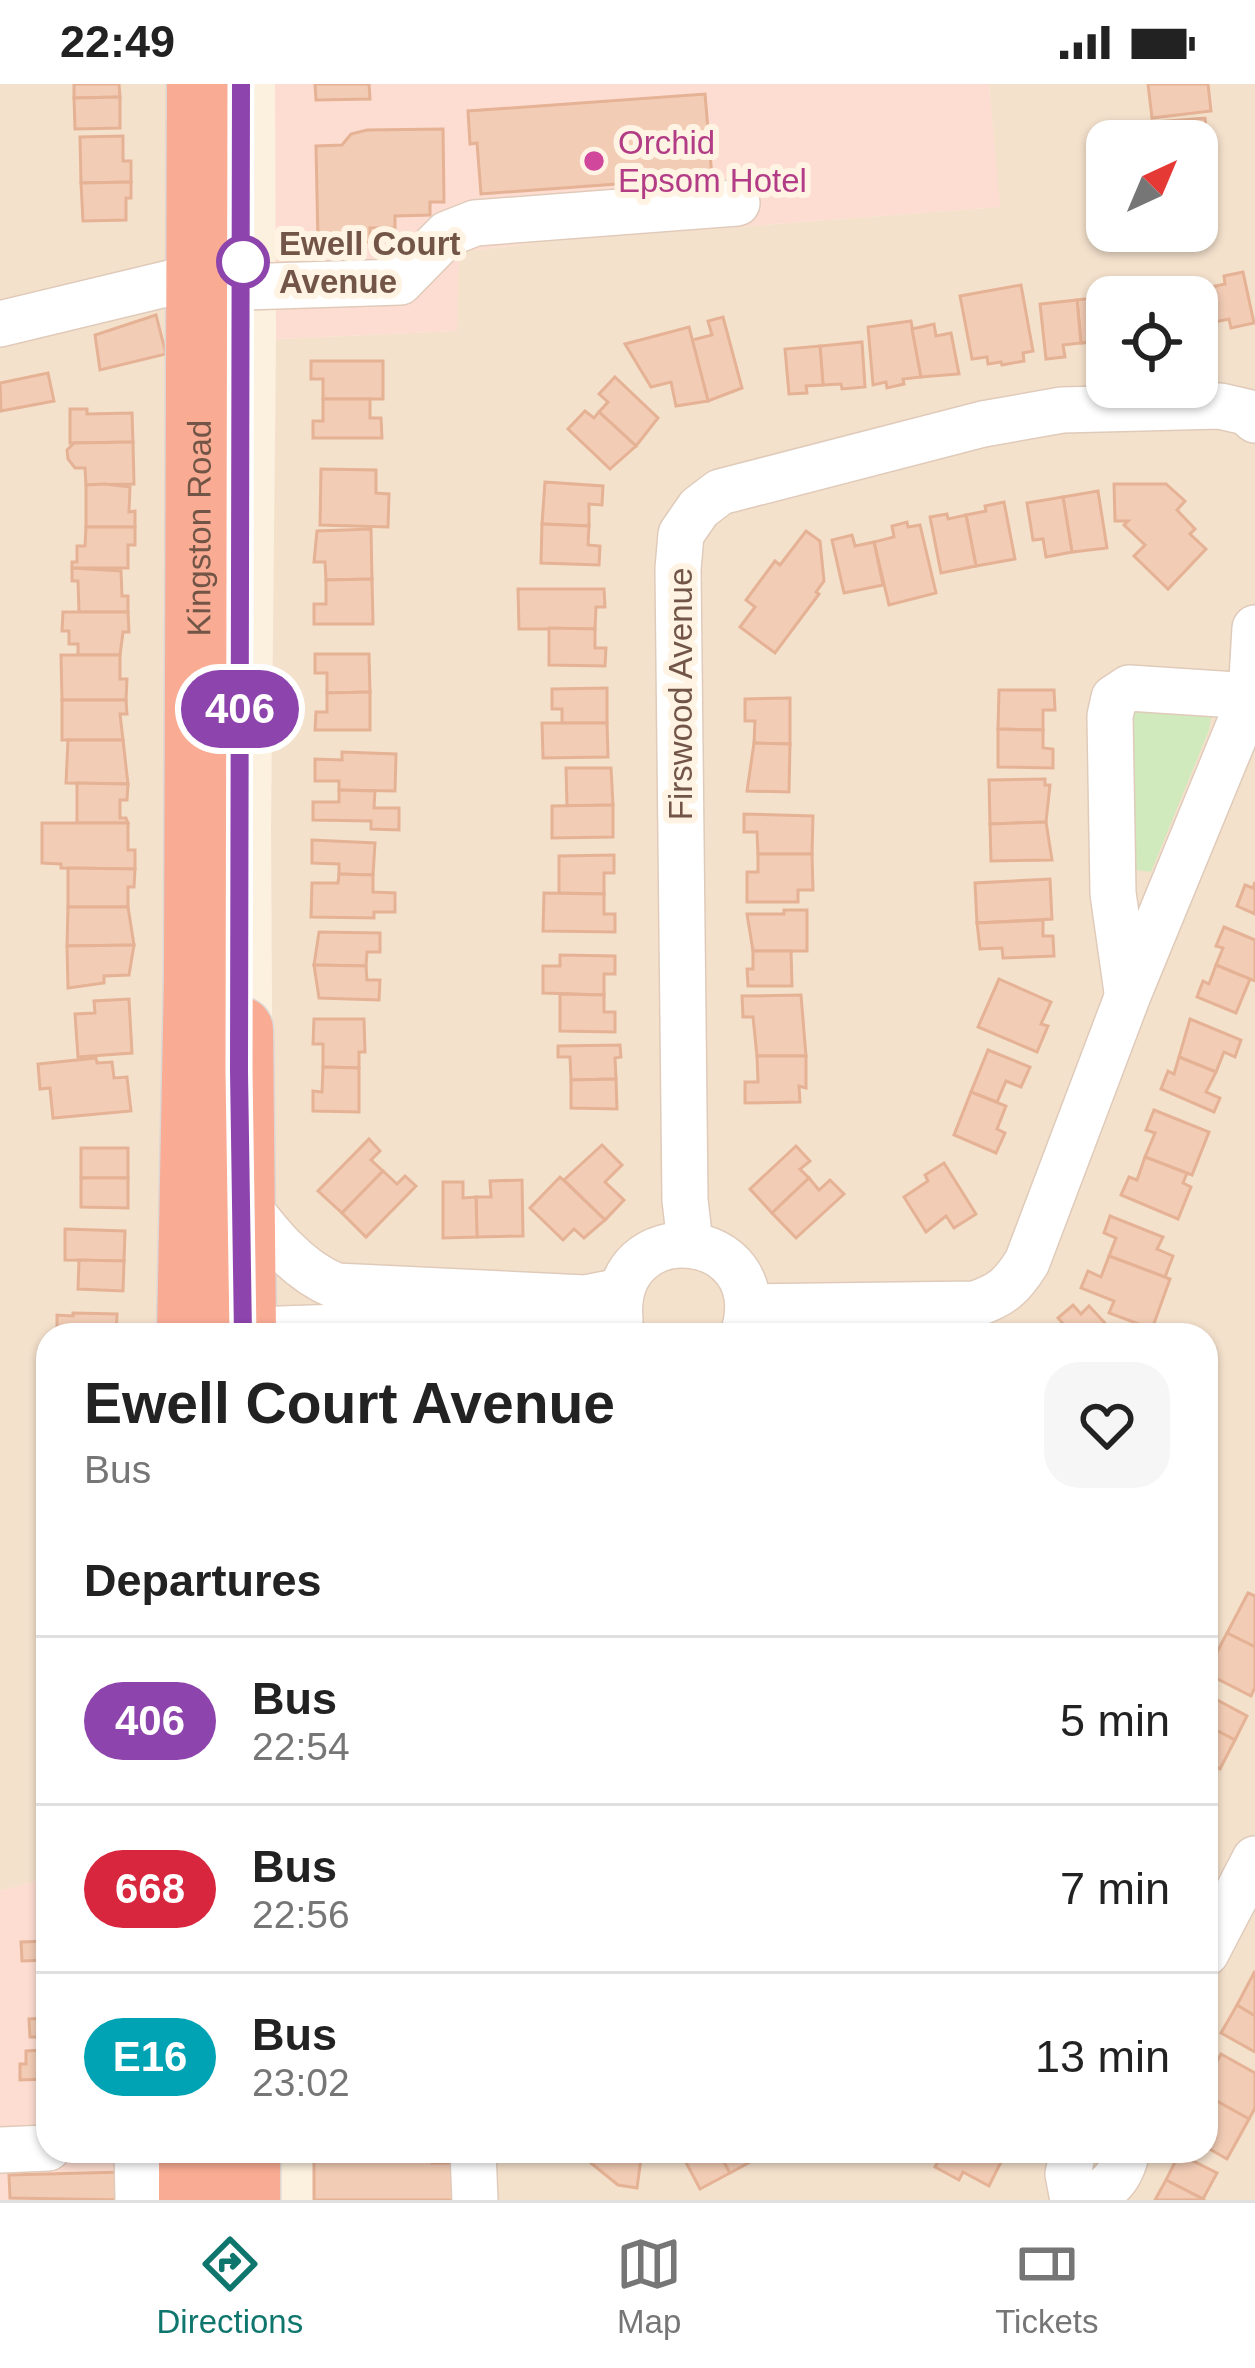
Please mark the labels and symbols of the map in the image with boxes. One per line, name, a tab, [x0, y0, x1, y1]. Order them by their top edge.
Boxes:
north arrow	[1086, 120, 1218, 252]
place label: Orchid Epsom Hotel	[618, 124, 807, 199]
marker: Orchid Epsom Hotel	[581, 148, 607, 174]
place label: Ewell Court Avenue	[279, 225, 461, 300]
marker: Ewell Court Avenue	[218, 237, 268, 287]
street label: Kingston Road	[180, 420, 218, 636]
street label: Firswood Avenue	[662, 568, 699, 820]
line badge: 406	[171, 670, 309, 748]

